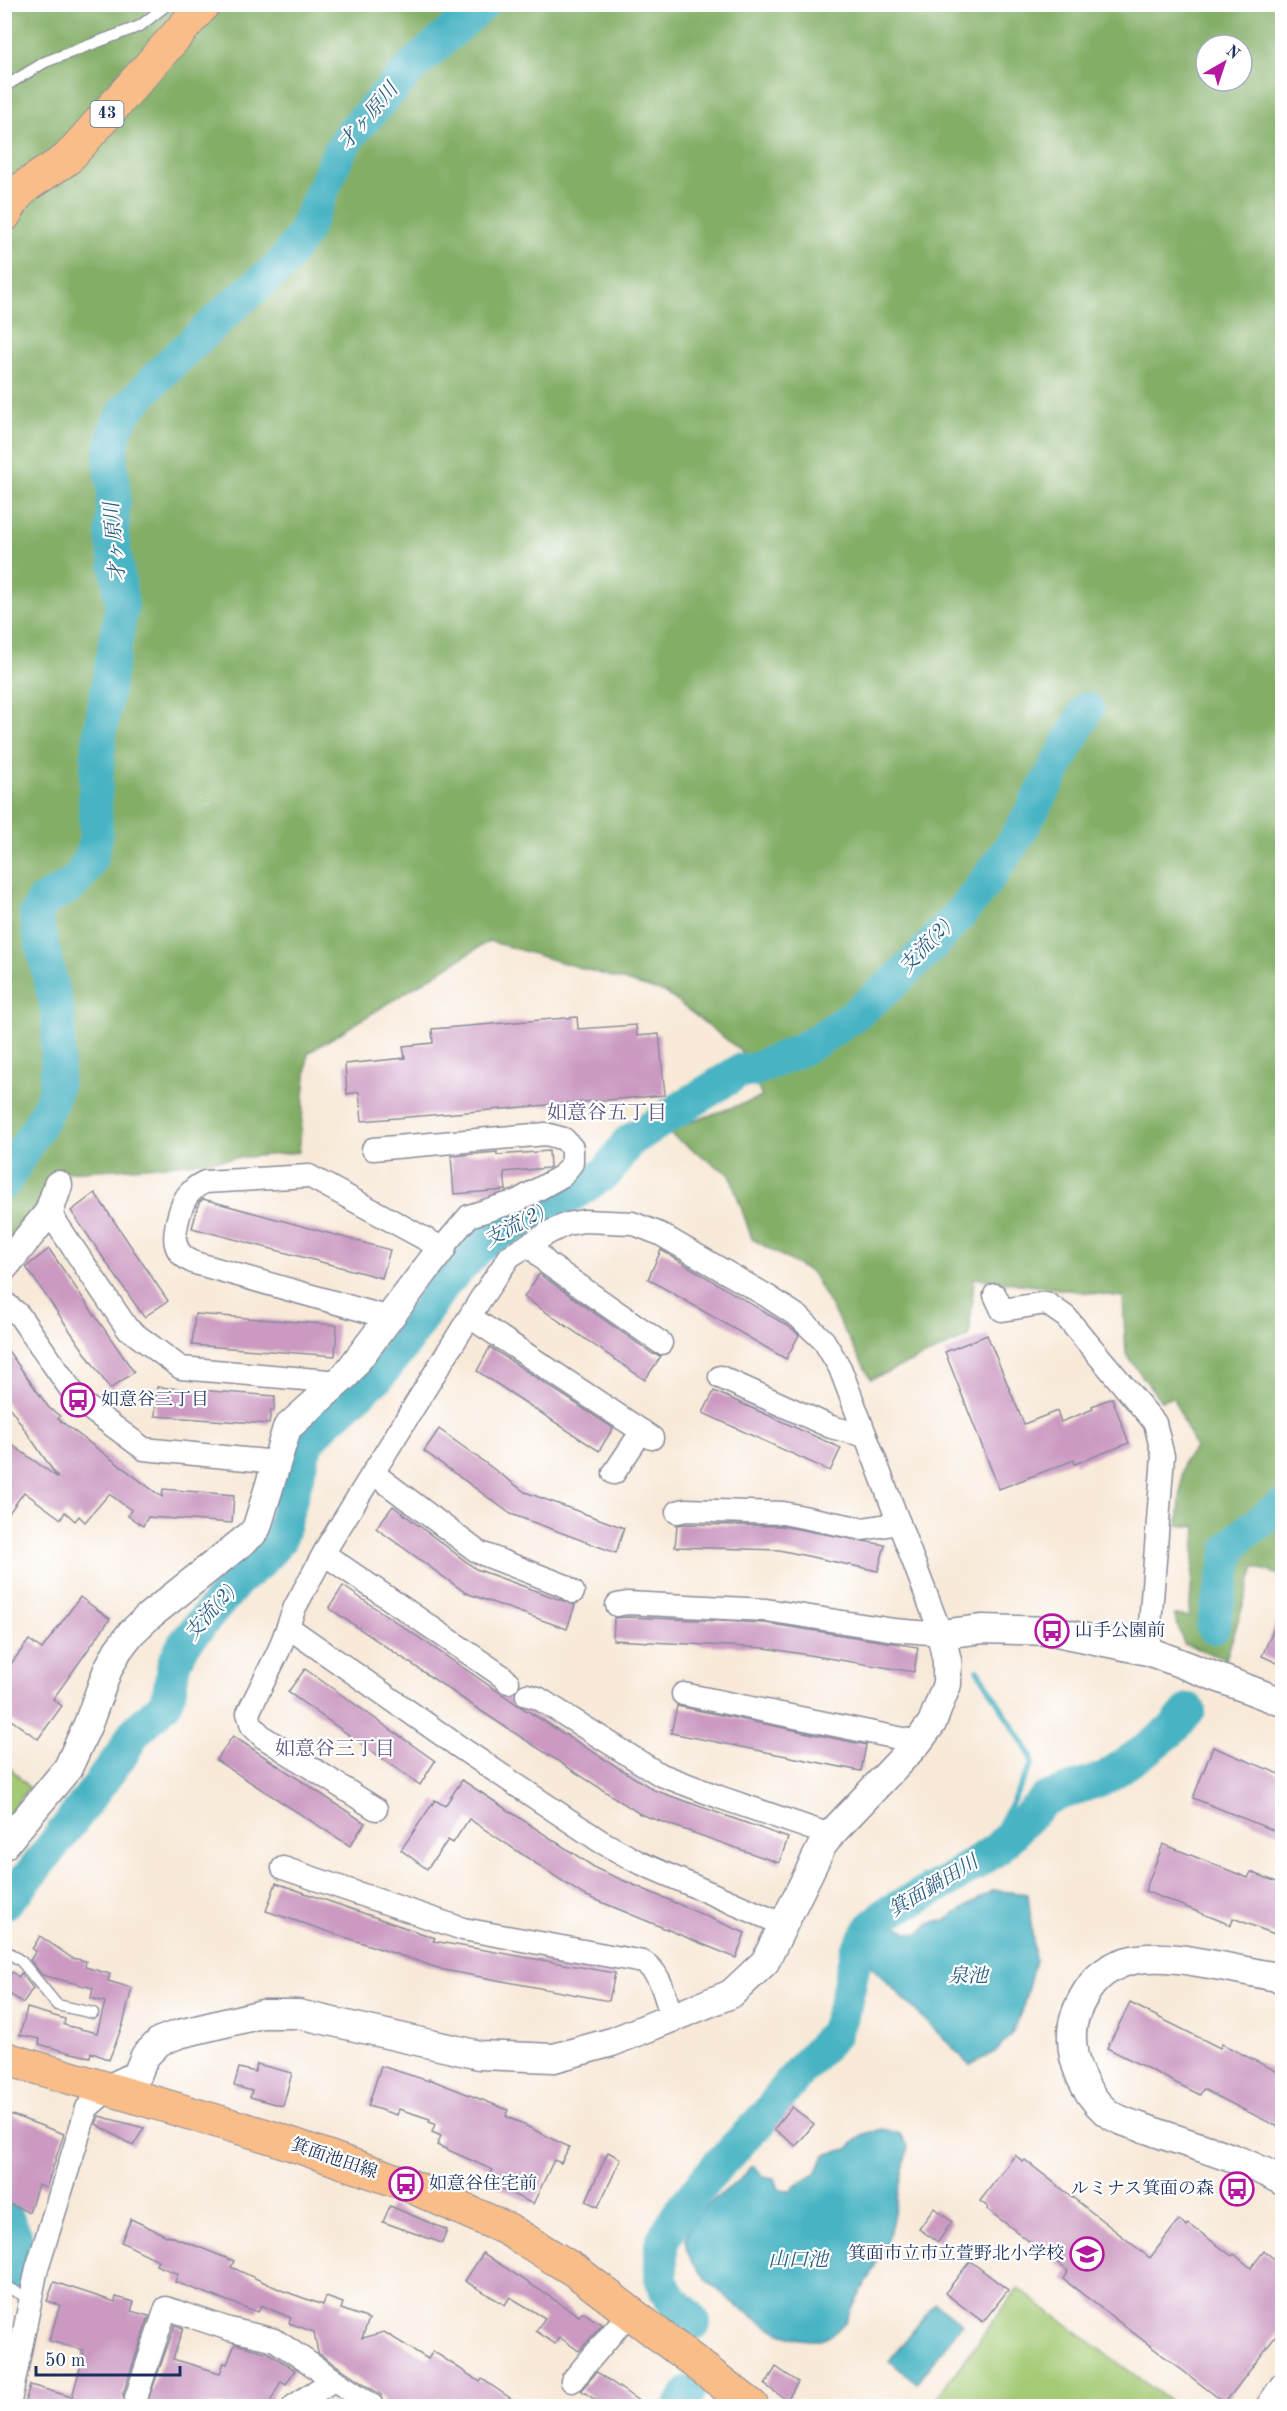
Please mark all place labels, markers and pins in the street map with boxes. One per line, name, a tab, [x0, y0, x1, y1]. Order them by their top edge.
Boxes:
bus stop icon: 如意谷三丁目	[60, 1382, 96, 1418]
place label: 如意谷三丁目	[101, 1389, 209, 1409]
bus stop icon: 山手公園前	[1034, 1613, 1070, 1649]
place label: 山手公園前	[1075, 1620, 1165, 1640]
bus stop icon: 如意谷住宅前	[388, 2166, 424, 2202]
bus stop icon: ルミナス箕面の森	[1219, 2171, 1255, 2207]
place label: 如意谷住宅前	[429, 2173, 537, 2193]
place label: ルミナス箕面の森	[1071, 2178, 1214, 2198]
school or university icon: 箕面市立市立萱野北小学校	[1069, 2236, 1105, 2272]
place label: 箕面市立市立萱野北小学校	[848, 2243, 1064, 2263]

